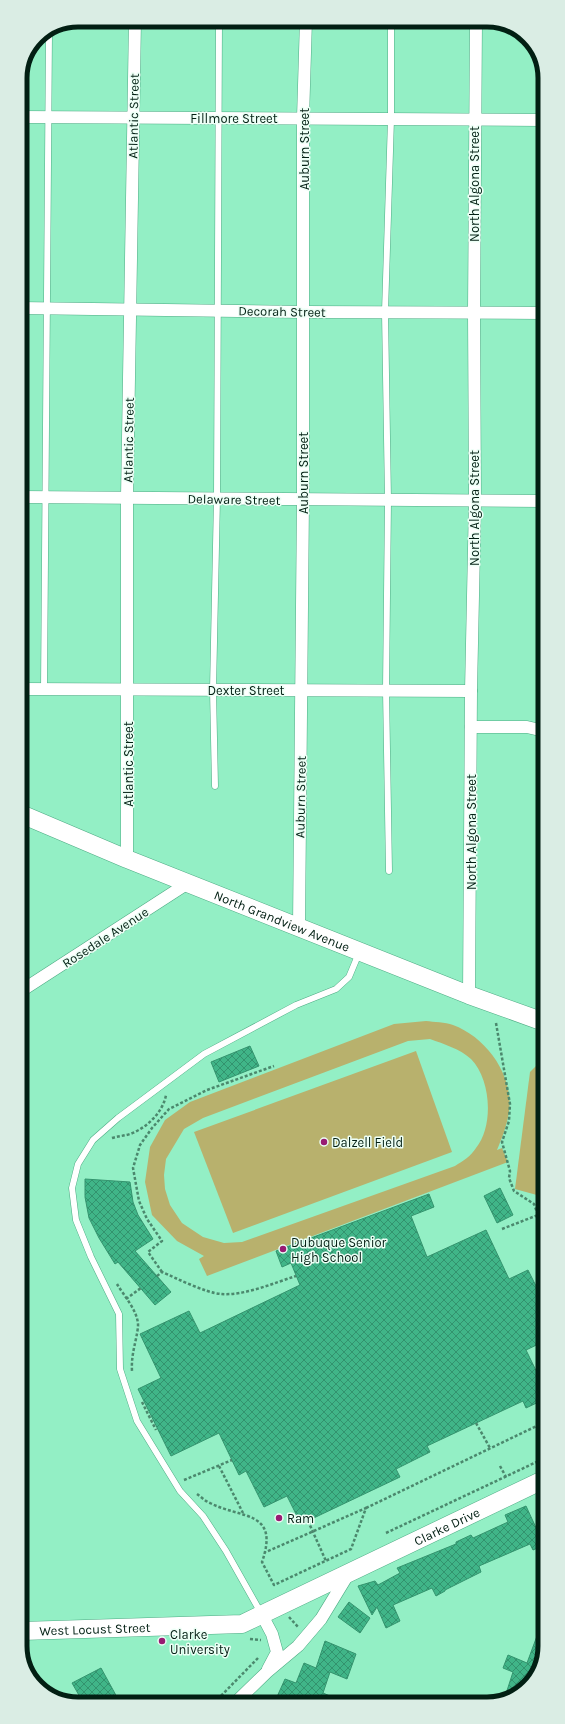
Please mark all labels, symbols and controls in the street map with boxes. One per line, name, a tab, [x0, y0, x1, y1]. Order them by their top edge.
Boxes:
street label: Atlantic Street	[125, 73, 142, 159]
street label: Auburn Street	[297, 108, 312, 190]
street label: Fillmore Street	[190, 111, 278, 126]
street label: North Algona Street	[467, 126, 482, 242]
street label: Decorah Street	[238, 303, 326, 320]
street label: Atlantic Street	[120, 397, 137, 483]
street label: Auburn Street	[296, 432, 311, 514]
street label: North Algona Street	[467, 450, 482, 566]
street label: Delaware Street	[187, 491, 281, 508]
street label: Dexter Street	[208, 683, 285, 698]
street label: Atlantic Street	[121, 721, 136, 807]
street label: Auburn Street	[292, 756, 309, 838]
street label: North Algona Street	[464, 774, 479, 890]
street label: North Grandview Avenue	[212, 887, 352, 955]
street label: Rosedale Avenue	[59, 904, 151, 971]
place label: Dalzell Field	[332, 1135, 403, 1150]
marker: Dalzell Field	[319, 1137, 329, 1147]
place label: Dubuque Senior High School	[291, 1235, 387, 1265]
marker: Dubuque Senior High School	[278, 1244, 288, 1254]
street label: Clarke Drive	[412, 1504, 482, 1549]
place label: Ram	[287, 1511, 314, 1526]
marker: Ram	[274, 1513, 284, 1523]
street label: West Locust Street	[39, 1620, 151, 1638]
place label: Clarke University	[170, 1627, 230, 1657]
marker: Clarke University	[157, 1636, 167, 1646]

